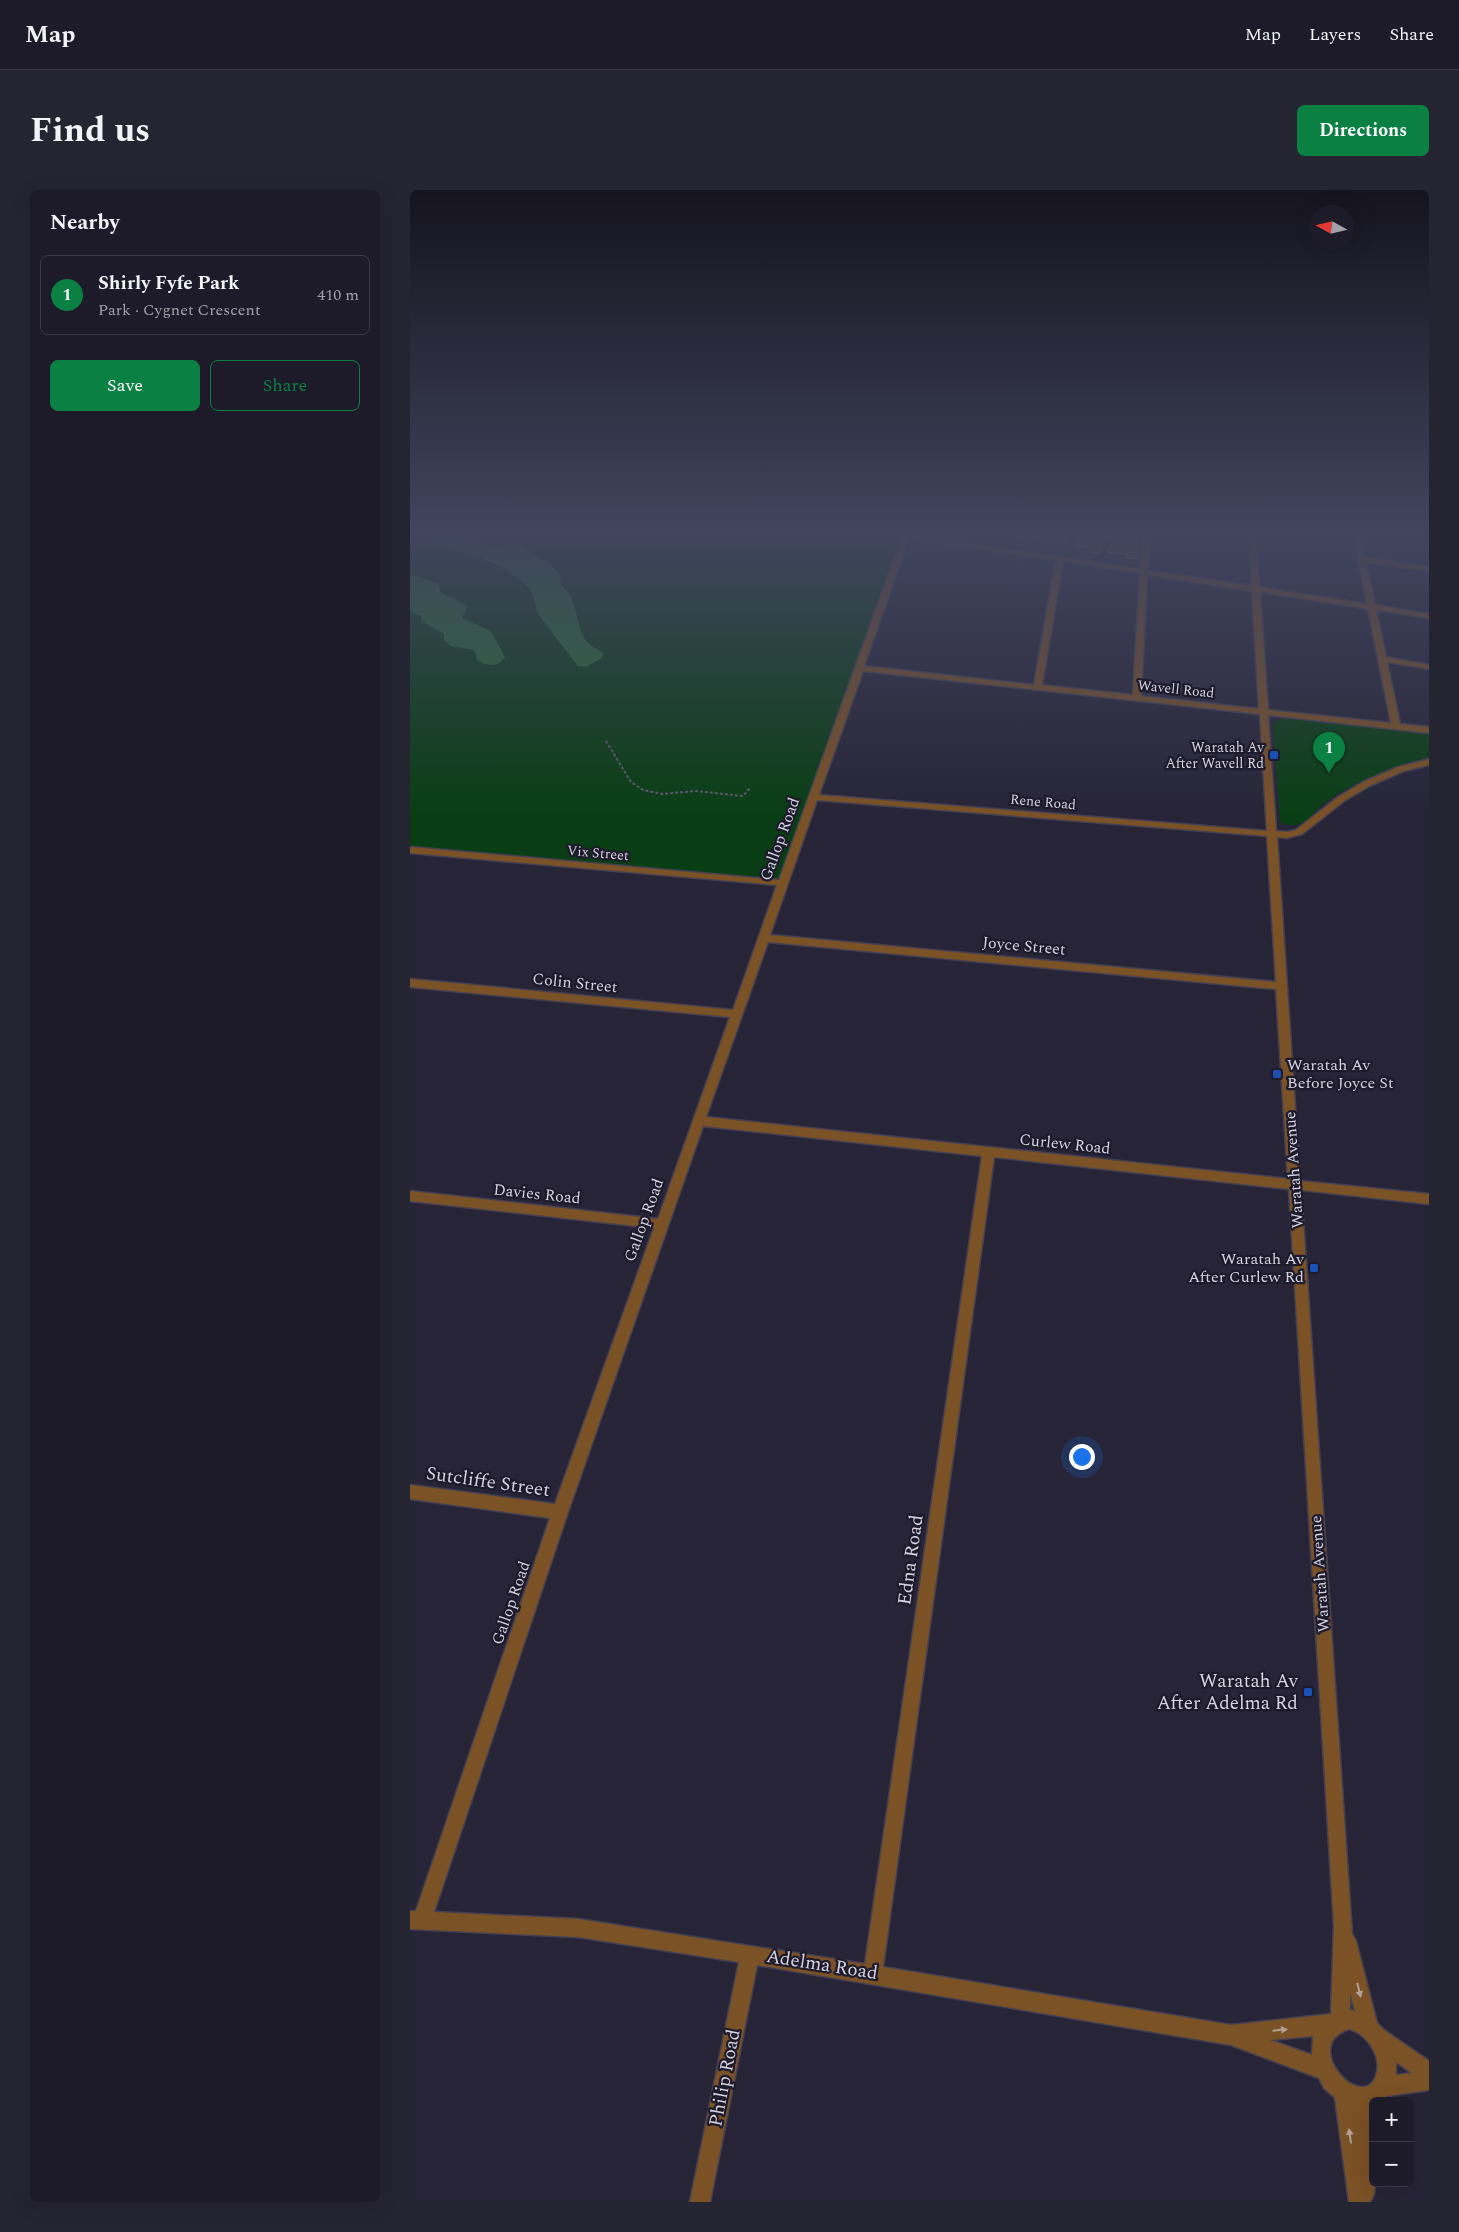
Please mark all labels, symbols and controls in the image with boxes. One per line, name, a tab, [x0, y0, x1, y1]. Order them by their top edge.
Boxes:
text: Map	[25, 17, 75, 53]
text: Map	[1245, 21, 1281, 48]
text: Layers	[1309, 21, 1361, 48]
text: Share	[1389, 21, 1434, 48]
text: Find us	[30, 104, 150, 157]
button: Directions	[1297, 105, 1429, 156]
north arrow	[1309, 205, 1354, 250]
text: Nearby	[50, 207, 120, 239]
text: Shirly Fyfe Park	[98, 269, 240, 298]
text: 1	[63, 283, 71, 307]
text: 410 m	[317, 283, 359, 307]
text: Park · Cygnet Crescent	[98, 298, 261, 322]
button: Save	[50, 360, 200, 411]
button: Share	[210, 360, 360, 411]
street label: Wavell Road	[1137, 675, 1216, 703]
pin: 1	[1313, 732, 1345, 773]
place label: Waratah Av After Wavell Rd	[1166, 737, 1265, 774]
marker: Waratah Av After Wavell Rd	[1268, 749, 1280, 761]
street label: Rene Road	[1009, 789, 1077, 815]
street label: Gallop Road	[754, 794, 806, 884]
street label: Vix Street	[566, 840, 630, 866]
street label: Joyce Street	[981, 930, 1067, 962]
street label: Colin Street	[531, 967, 619, 999]
place label: Waratah Av Before Joyce St	[1287, 1053, 1394, 1095]
marker: Waratah Av Before Joyce St	[1271, 1068, 1283, 1080]
street label: Waratah Avenue	[1278, 1111, 1310, 1229]
street label: Curlew Road	[1018, 1127, 1112, 1161]
street label: Gallop Road	[618, 1175, 670, 1265]
street label: Davies Road	[492, 1177, 582, 1211]
place label: Waratah Av After Curlew Rd	[1188, 1247, 1305, 1289]
marker: Waratah Av After Curlew Rd	[1308, 1262, 1320, 1274]
your location	[1069, 1444, 1095, 1470]
street label: Sutcliffe Street	[424, 1459, 552, 1505]
street label: Edna Road	[890, 1513, 932, 1607]
street label: Waratah Avenue	[1304, 1515, 1336, 1633]
street label: Gallop Road	[485, 1558, 537, 1648]
place label: Waratah Av After Adelma Rd	[1157, 1667, 1299, 1718]
marker: Waratah Av After Adelma Rd	[1302, 1686, 1314, 1698]
street label: Adelma Road	[764, 1942, 880, 1988]
one-way arrow	[1355, 1983, 1363, 1998]
one-way arrow	[1272, 2025, 1288, 2033]
street label: Philip Road	[701, 2027, 749, 2129]
map controls	[1369, 2097, 1414, 2187]
button: +	[1369, 2097, 1414, 2142]
one-way arrow	[1345, 2128, 1353, 2144]
button: −	[1369, 2142, 1414, 2187]

